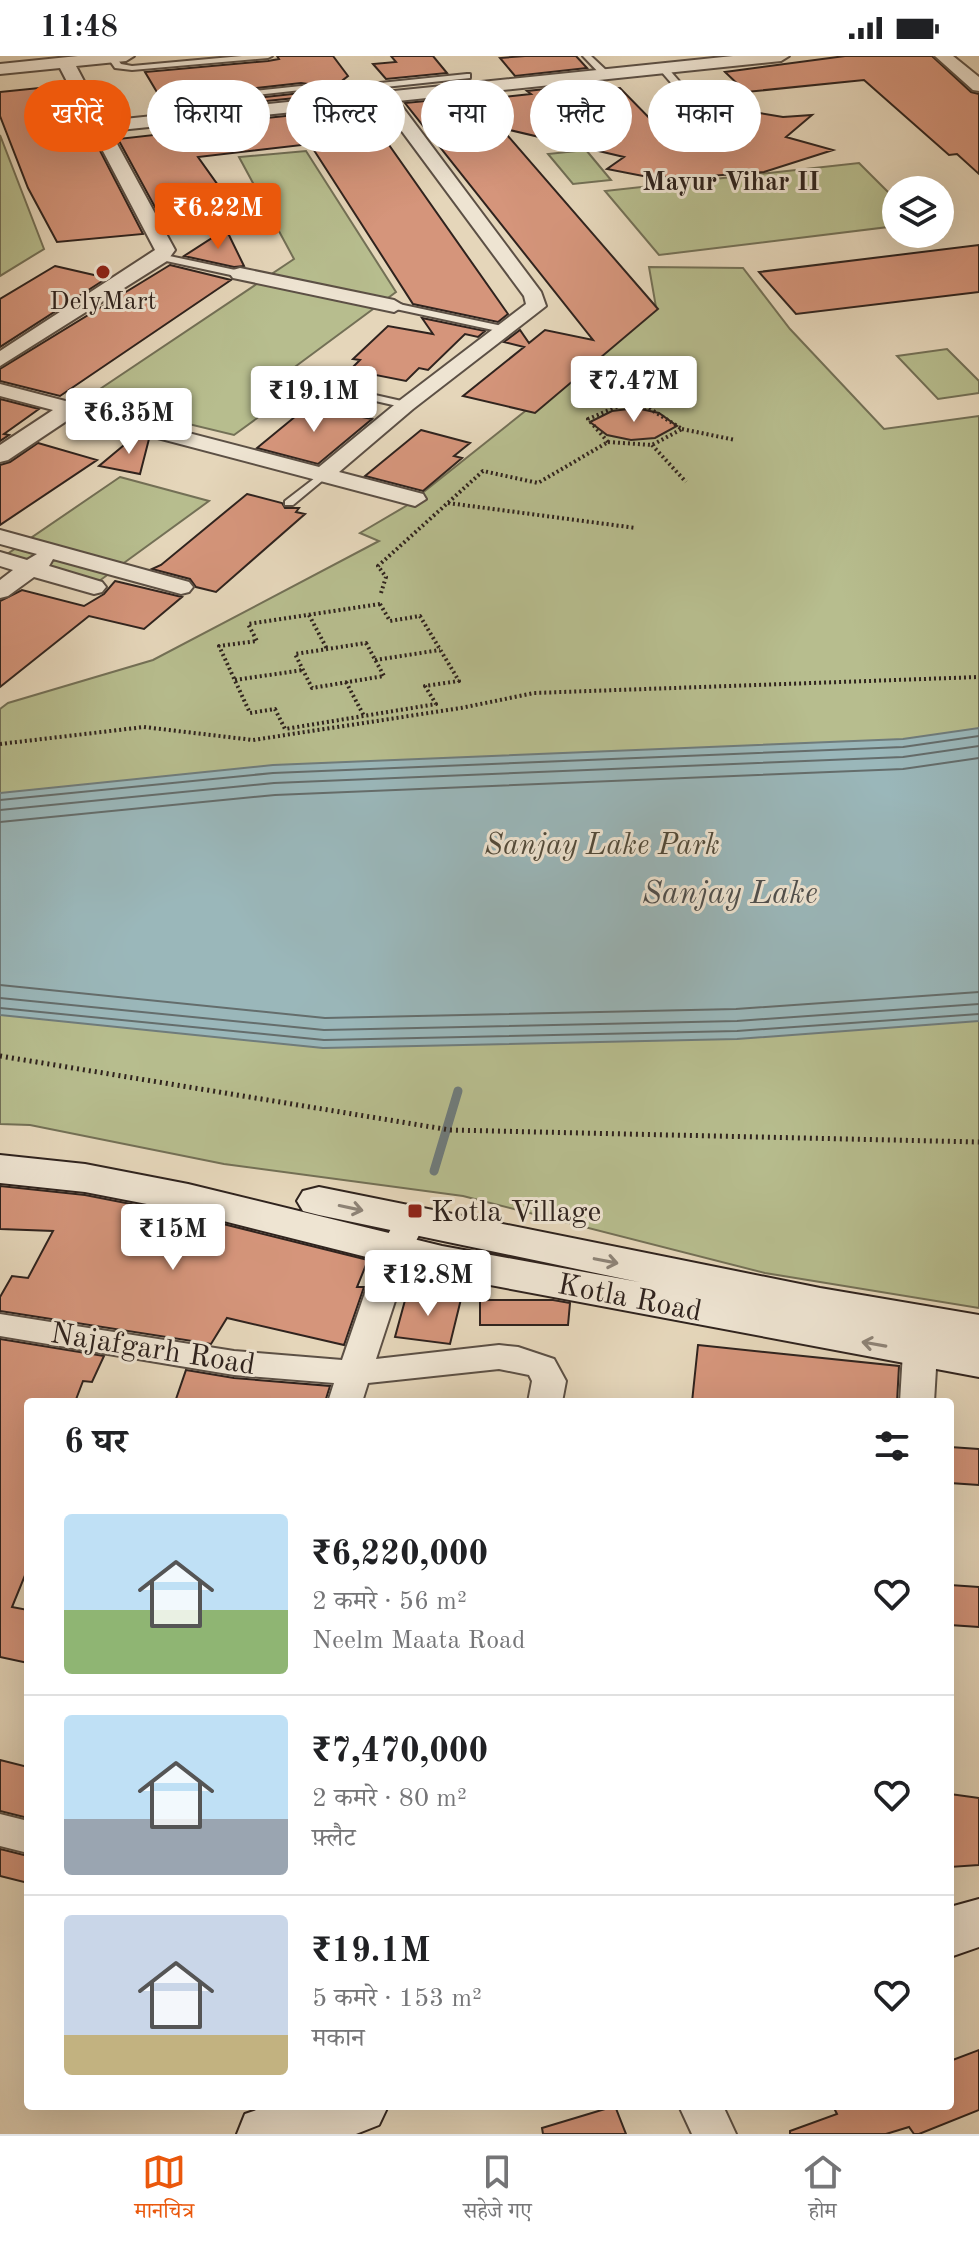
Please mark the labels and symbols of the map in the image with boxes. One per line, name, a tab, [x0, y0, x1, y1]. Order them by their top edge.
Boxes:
district label: Mayur Vihar II	[642, 170, 820, 196]
pin: ₹6.22M	[153, 183, 283, 251]
marker: DelyMart	[94, 263, 112, 281]
place label: DelyMart	[49, 289, 157, 315]
pin: ₹7.47M	[569, 356, 699, 424]
pin: ₹19.1M	[249, 366, 379, 434]
pin: ₹6.35M	[64, 388, 194, 456]
park label: Sanjay Lake Park	[484, 831, 720, 861]
water label: Sanjay Lake	[642, 879, 818, 911]
place label: Kotla Village	[431, 1198, 601, 1228]
one-way arrow	[338, 1201, 364, 1216]
marker: Kotla Village	[406, 1202, 424, 1220]
pin: ₹15M	[126, 1204, 220, 1272]
pin: ₹12.8M	[363, 1250, 493, 1318]
one-way arrow	[593, 1255, 618, 1270]
street label: Kotla Road	[555, 1270, 704, 1328]
street label: Najafgarh Road	[48, 1319, 257, 1381]
one-way arrow	[862, 1335, 888, 1350]

